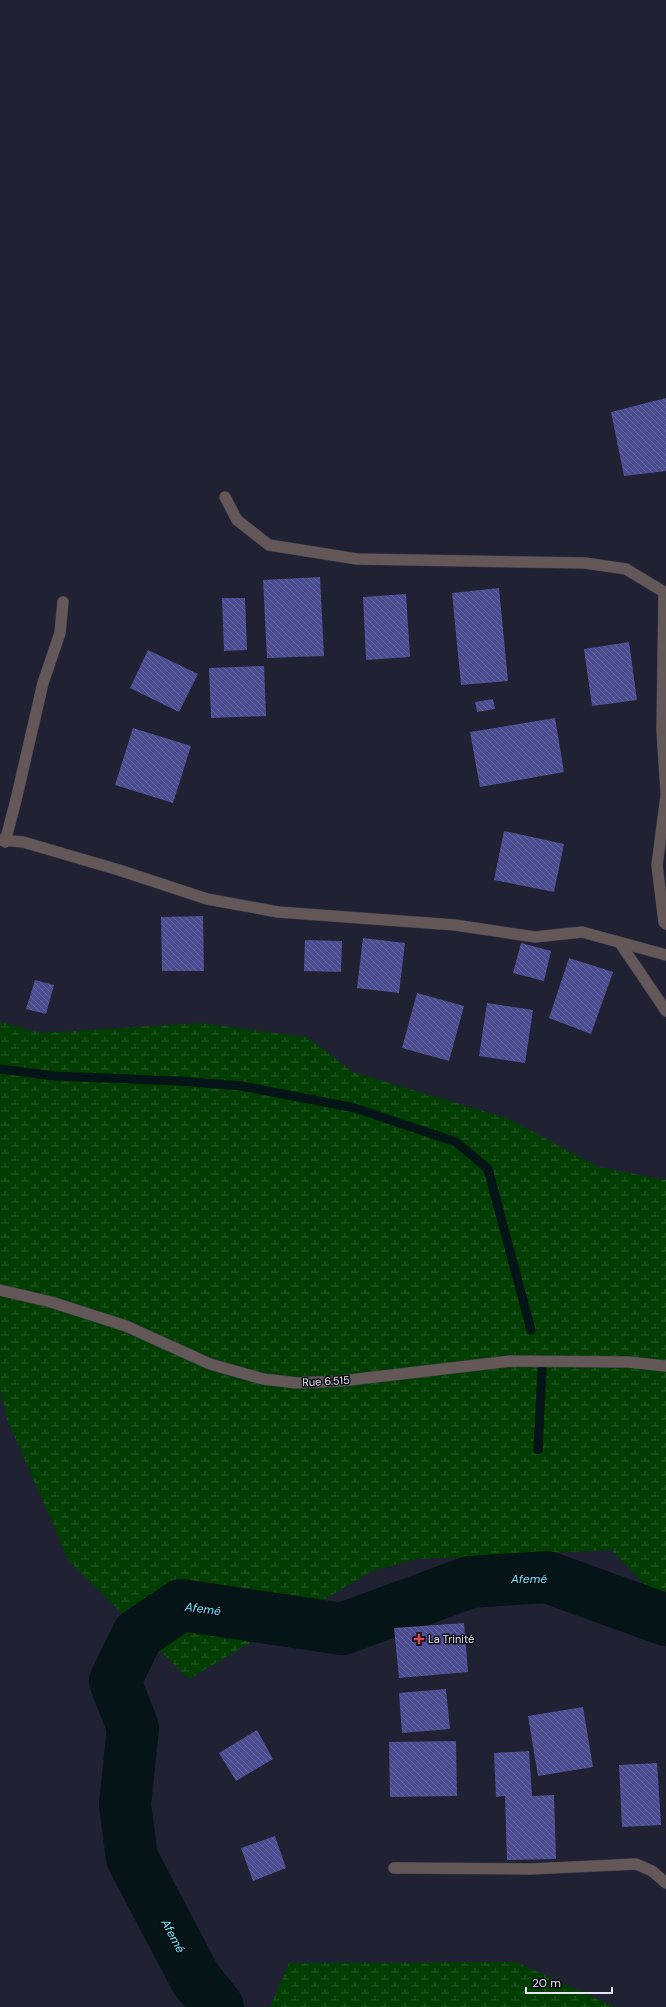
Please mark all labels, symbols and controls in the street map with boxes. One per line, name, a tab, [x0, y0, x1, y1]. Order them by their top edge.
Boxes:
street label: Rue 6.515	[302, 1373, 350, 1389]
water label: Afemé	[510, 1571, 547, 1587]
water label: Afemé	[183, 1598, 222, 1619]
place label: La Trinité	[428, 1632, 474, 1646]
marker: La Trinité	[413, 1633, 425, 1645]
water label: Afemé	[157, 1915, 189, 1956]
scale bar	[526, 1969, 612, 1995]
text: 20 m	[532, 1975, 561, 1991]

